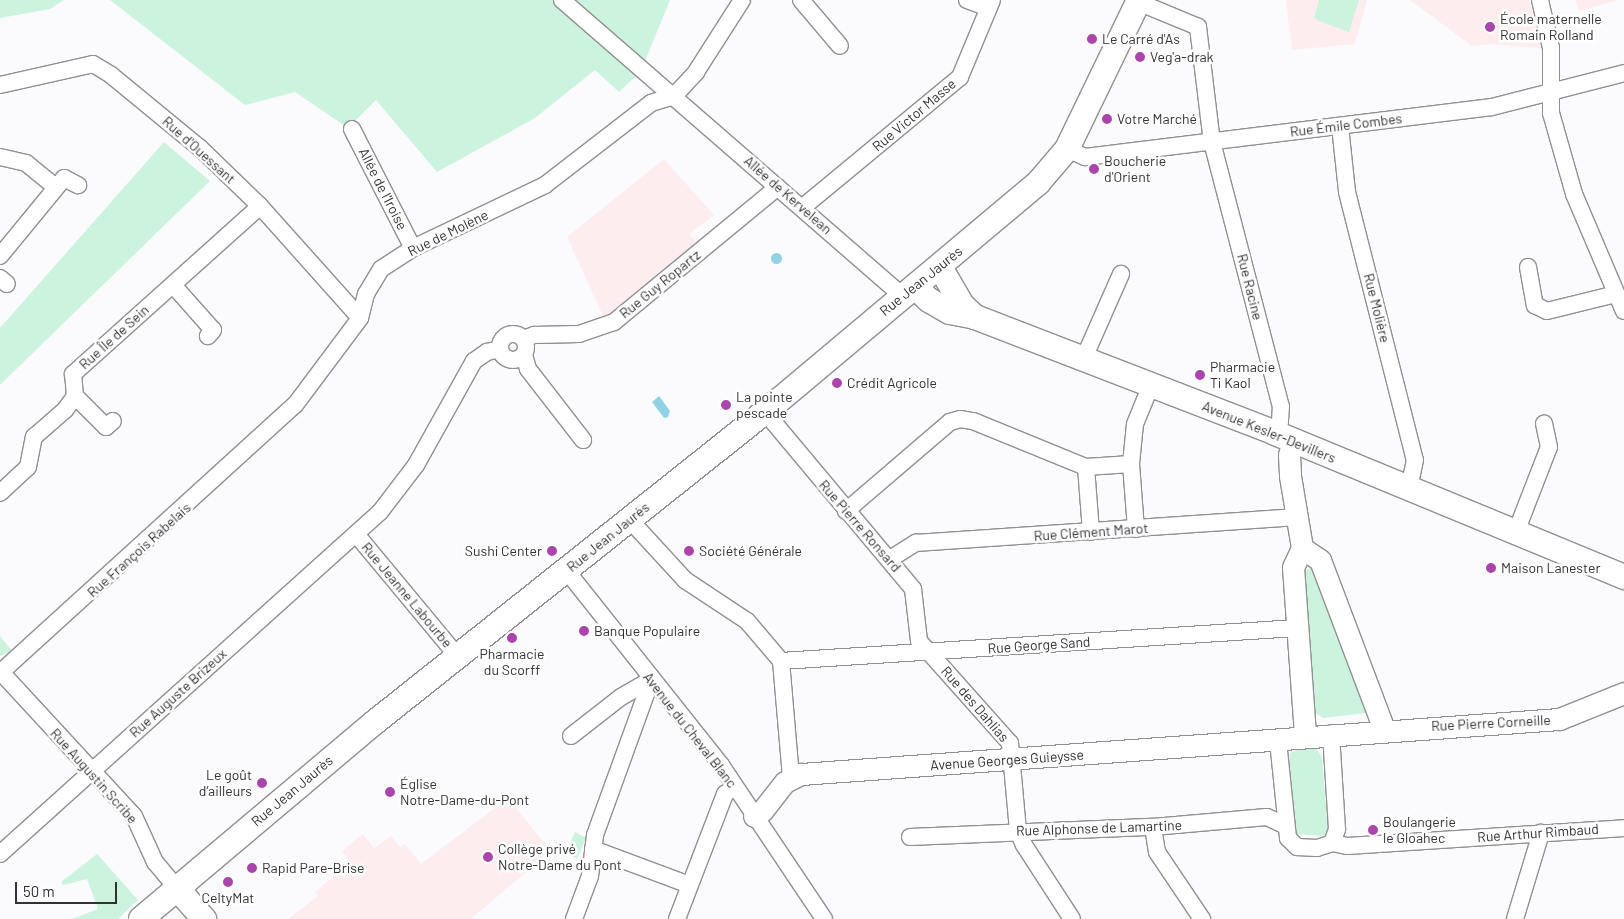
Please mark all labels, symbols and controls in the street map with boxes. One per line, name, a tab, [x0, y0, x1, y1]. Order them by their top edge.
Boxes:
place label: École maternelle Romain Rolland	[1500, 11, 1602, 44]
marker: École maternelle Romain Rolland	[1484, 21, 1496, 33]
place label: Le Carré d'As	[1102, 31, 1180, 47]
marker: Le Carré d'As	[1086, 33, 1098, 45]
place label: Veg'a-drak	[1150, 49, 1214, 65]
marker: Veg'a-drak	[1134, 51, 1146, 63]
street label: Rue Victor Masse	[869, 75, 959, 155]
street label: Rue Émile Combes	[1289, 110, 1403, 140]
place label: Votre Marché	[1117, 111, 1197, 127]
street label: Rue d'Ouessant	[159, 113, 239, 187]
marker: Votre Marché	[1101, 113, 1113, 125]
street label: Allée de l'Iroise	[355, 145, 411, 233]
street label: Allée de Kervelean	[741, 152, 835, 238]
place label: Boucherie d'Orient	[1104, 153, 1166, 186]
marker: Boucherie d'Orient	[1088, 163, 1100, 175]
street label: Rue de Molène	[405, 206, 491, 260]
street label: Rue Jean Jaurès	[876, 243, 966, 319]
street label: Rue Guy Ropartz	[616, 246, 704, 322]
street label: Rue Racine	[1234, 252, 1266, 322]
street label: Rue Molière	[1360, 272, 1394, 344]
street label: Rue Île de Sein	[76, 301, 152, 373]
place label: Pharmacie Ti Kaol	[1210, 359, 1275, 392]
marker: Pharmacie Ti Kaol	[1194, 369, 1206, 381]
place label: Crédit Agricole	[847, 375, 937, 391]
marker: Crédit Agricole	[831, 377, 843, 389]
place label: La pointe pescade	[736, 389, 793, 422]
street label: Avenue Kesler-Devillers	[1200, 397, 1338, 467]
marker: La pointe pescade	[720, 399, 732, 411]
street label: Rue Pierre Ronsard	[816, 477, 904, 575]
street label: Rue François Rabelais	[84, 499, 194, 601]
street label: Rue Jean Jaurès	[563, 499, 653, 575]
street label: Rue Clément Marot	[1033, 520, 1149, 544]
street label: Rue Jeanne Labourbe	[358, 539, 456, 651]
place label: Sushi Center	[465, 543, 542, 559]
place label: Société Générale	[699, 543, 802, 559]
marker: Sushi Center	[546, 545, 558, 557]
marker: Société Générale	[683, 545, 695, 557]
place label: Maison Lanester	[1501, 560, 1600, 576]
marker: Maison Lanester	[1485, 562, 1497, 574]
place label: Banque Populaire	[594, 623, 700, 639]
marker: Banque Populaire	[578, 625, 590, 637]
marker: Pharmacie du Scorff	[506, 632, 518, 644]
street label: Rue George Sand	[987, 633, 1091, 657]
street label: Rue Auguste Brizeux	[126, 645, 230, 741]
place label: Pharmacie du Scorff	[479, 646, 545, 679]
street label: Rue des Dahlias	[938, 663, 1012, 745]
street label: Avenue du Cheval Blanc	[640, 669, 740, 791]
street label: Rue Pierre Corneille	[1431, 711, 1551, 735]
street label: Rue Augustin Scribe	[47, 725, 141, 827]
street label: Avenue Georges Guieysse	[930, 746, 1084, 774]
street label: Rue Jean Jaurès	[248, 752, 336, 830]
place label: Le goût d’ailleurs	[199, 767, 252, 800]
place label: Église Notre-Dame-du-Pont	[400, 776, 529, 809]
marker: Le goût d’ailleurs	[256, 777, 268, 789]
marker: Église Notre-Dame-du-Pont	[384, 786, 396, 798]
place label: Boulangerie le Gloahec	[1383, 814, 1456, 846]
street label: Rue Alphonse de Lamartine	[1016, 817, 1182, 839]
street label: Rue Arthur Rimbaud	[1477, 820, 1599, 846]
marker: Boulangerie le Gloahec	[1367, 824, 1379, 836]
place label: Collège privé Notre-Dame du Pont	[498, 841, 622, 874]
marker: Collège privé Notre-Dame du Pont	[482, 851, 494, 863]
place label: Rapid Pare-Brise	[262, 860, 365, 876]
marker: Rapid Pare-Brise	[246, 862, 258, 874]
scale bar	[18, 872, 120, 904]
marker: CeltyMat	[222, 876, 234, 888]
text: 50 m	[23, 882, 55, 900]
place label: CeltyMat	[202, 890, 254, 906]

